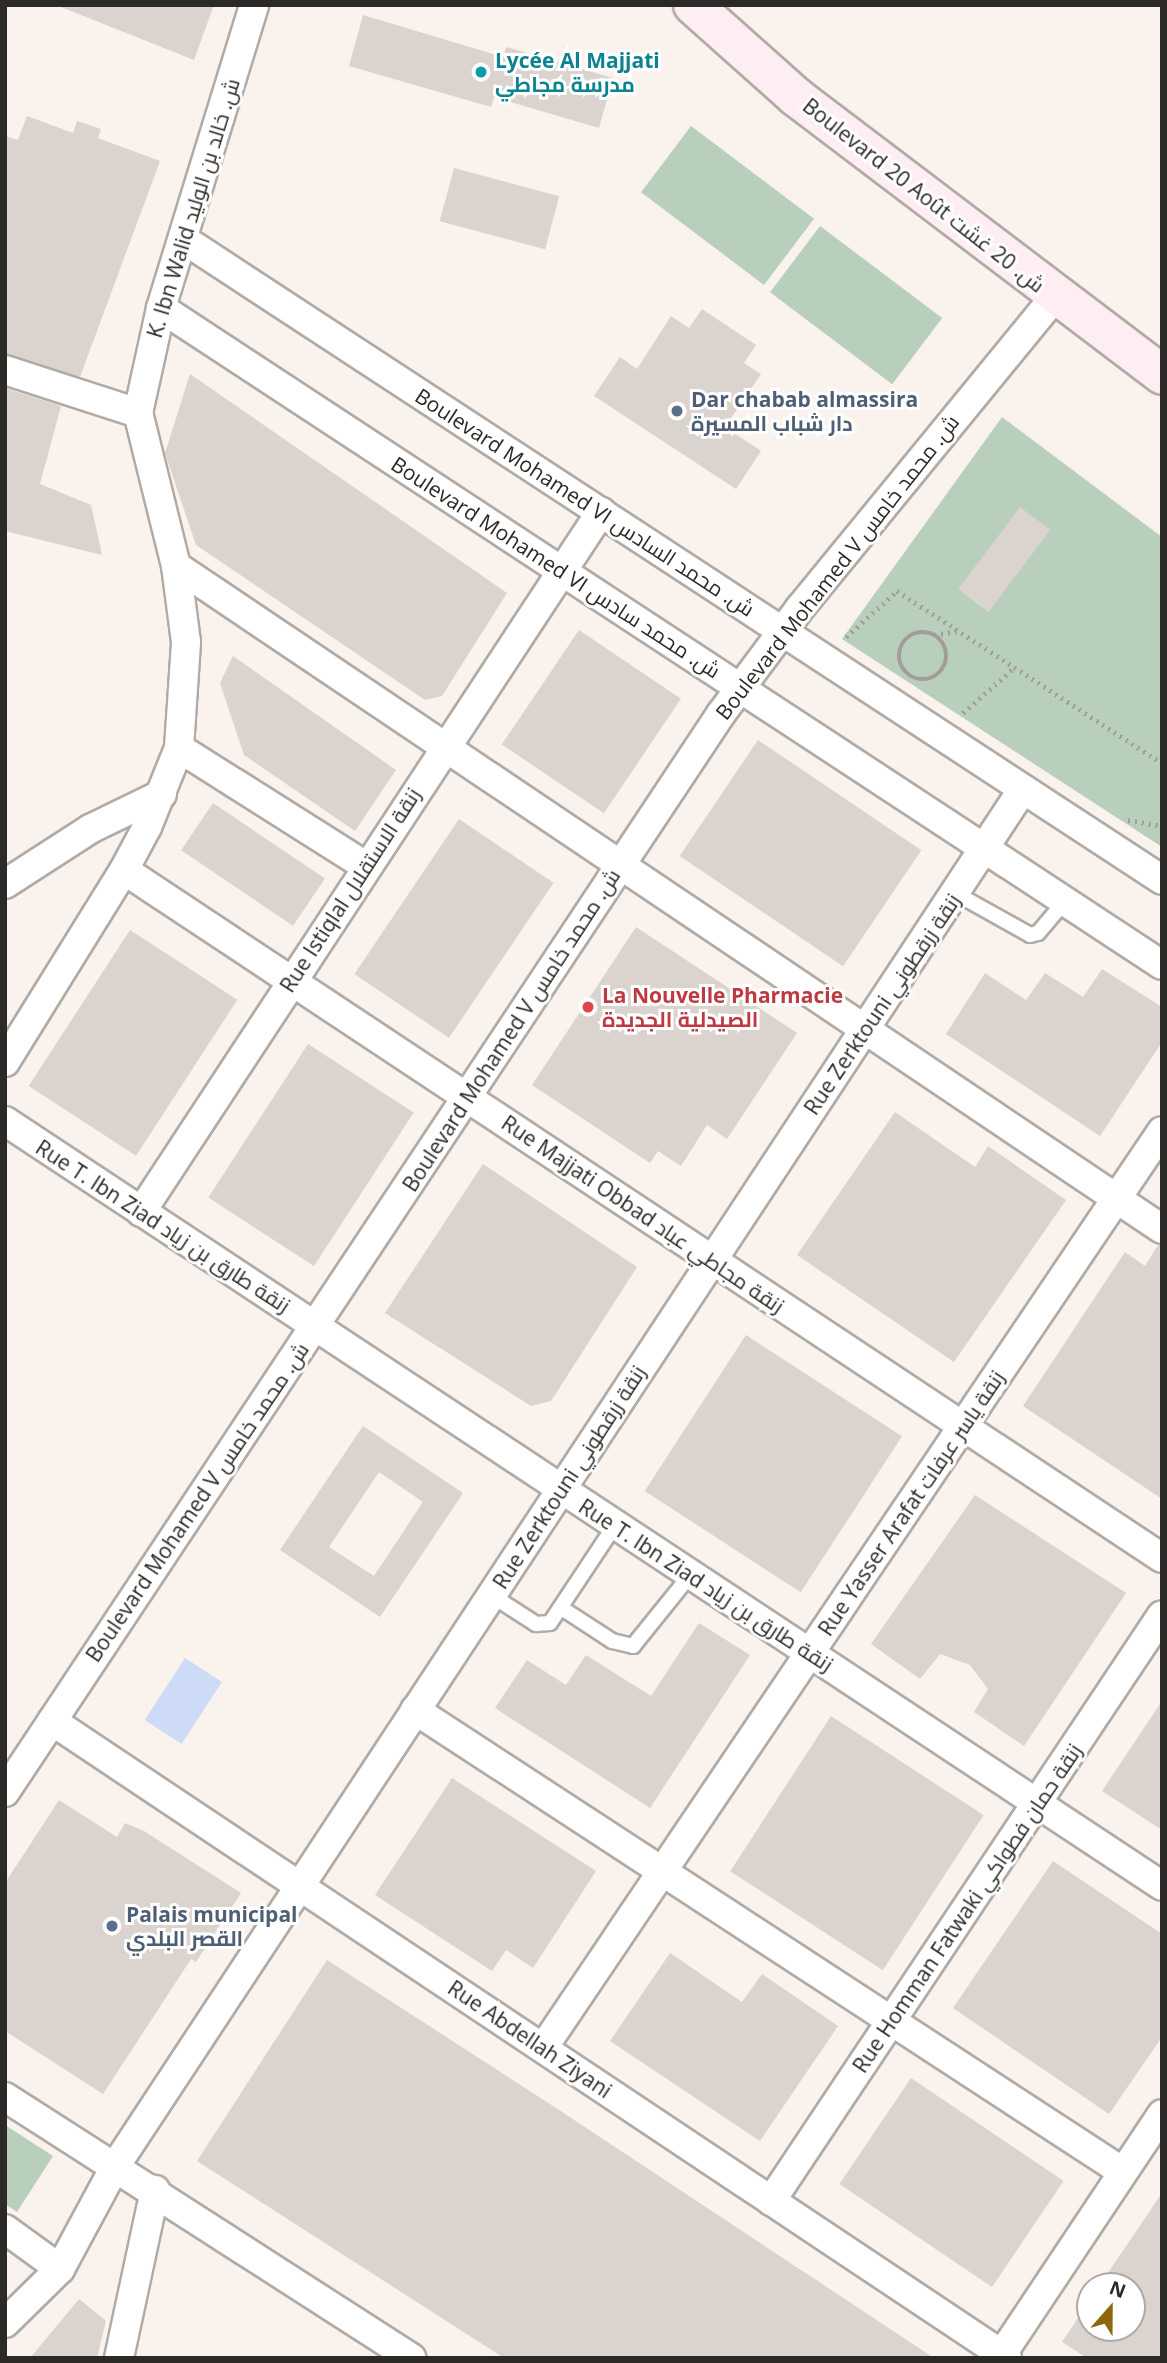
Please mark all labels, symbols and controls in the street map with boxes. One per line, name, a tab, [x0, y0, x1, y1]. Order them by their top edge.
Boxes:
place label: Lycée Al Majjati مدرسة مجاطي	[495, 47, 660, 97]
marker: Lycée Al Majjati مدرسة مجاطي	[473, 64, 489, 80]
street label: K. Ibn Walid ش. خالد بن الوليد	[141, 75, 245, 341]
street label: Boulevard 20 Août ش. 20 غشت	[798, 93, 1050, 297]
street label: Boulevard Mohamed VI ش. محمد السادس	[411, 383, 759, 621]
place label: Dar chabab almassira دار شباب المسيرة	[691, 386, 918, 436]
marker: Dar chabab almassira دار شباب المسيرة	[669, 403, 685, 419]
street label: Boulevard Mohamed V ش. محمد خامس	[710, 410, 964, 724]
street label: Boulevard Mohamed VI ش. محمد سادس	[387, 451, 725, 683]
street label: Rue Istiqlal زنقة الاستقلال	[274, 783, 426, 997]
street label: Boulevard Mohamed V ش. محمد خامس	[397, 864, 625, 1196]
street label: Rue Zerktouni زنقة زرقطوني	[799, 889, 965, 1119]
place label: La Nouvelle Pharmacie الصيدلية الجديدة	[602, 982, 843, 1032]
marker: La Nouvelle Pharmacie الصيدلية الجديدة	[580, 999, 596, 1015]
street label: Rue Majjati Obbad زنقة مجاطي عباد	[497, 1110, 789, 1318]
street label: Rue T. Ibn Ziad زنقة طارق بن زياد	[31, 1134, 295, 1318]
street label: Boulevard Mohamed V ش. محمد خامس	[80, 1338, 314, 1666]
street label: Rue Zerktouni زنقة زرقطوني	[487, 1361, 651, 1593]
street label: Rue Yasser Arafat زنقة ياسر عرفات	[813, 1366, 1009, 1640]
street label: Rue T. Ibn Ziad زنقة طارق بن زياد	[574, 1493, 838, 1677]
street label: Rue Homman Fatwaki زنقة حمان فطواكي	[847, 1739, 1087, 2077]
place label: Palais municipal القصر البلدي	[126, 1901, 297, 1951]
marker: Palais municipal القصر البلدي	[104, 1918, 120, 1934]
street label: Rue Abdellah Ziyani	[443, 1975, 617, 2103]
north arrow	[1076, 2272, 1146, 2342]
text: N	[1106, 2274, 1130, 2304]

